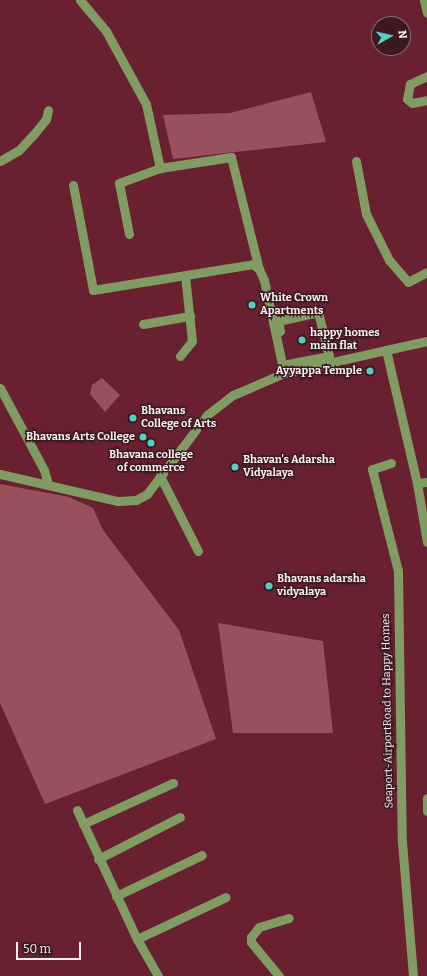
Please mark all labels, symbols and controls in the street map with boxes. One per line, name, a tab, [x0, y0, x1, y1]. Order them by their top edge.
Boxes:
north arrow	[371, 16, 411, 56]
text: N	[395, 29, 409, 40]
place label: White Crown Apartments	[260, 292, 328, 318]
marker: White Crown Apartments	[247, 300, 257, 310]
place label: happy homes main flat	[310, 327, 380, 353]
marker: happy homes main flat	[297, 335, 307, 345]
place label: Ayyappa Temple	[276, 364, 362, 378]
marker: Ayyappa Temple	[365, 366, 375, 376]
place label: Bhavans College of Arts	[141, 405, 216, 431]
marker: Bhavans College of Arts	[128, 413, 138, 423]
place label: Bhavans Arts College	[26, 430, 135, 444]
marker: Bhavans Arts College	[138, 432, 148, 442]
marker: Bhavana college of commerce	[146, 438, 156, 448]
place label: Bhavana college of commerce	[109, 449, 193, 475]
place label: Bhavan's Adarsha Vidyalaya	[243, 454, 335, 480]
marker: Bhavan's Adarsha Vidyalaya	[230, 462, 240, 472]
place label: Bhavans adarsha vidyalaya	[277, 573, 366, 599]
marker: Bhavans adarsha vidyalaya	[264, 581, 274, 591]
street label: Seaport-AirportRoad to Happy Homes	[380, 613, 396, 809]
scale bar	[18, 934, 83, 960]
text: 50 m	[23, 942, 51, 956]

